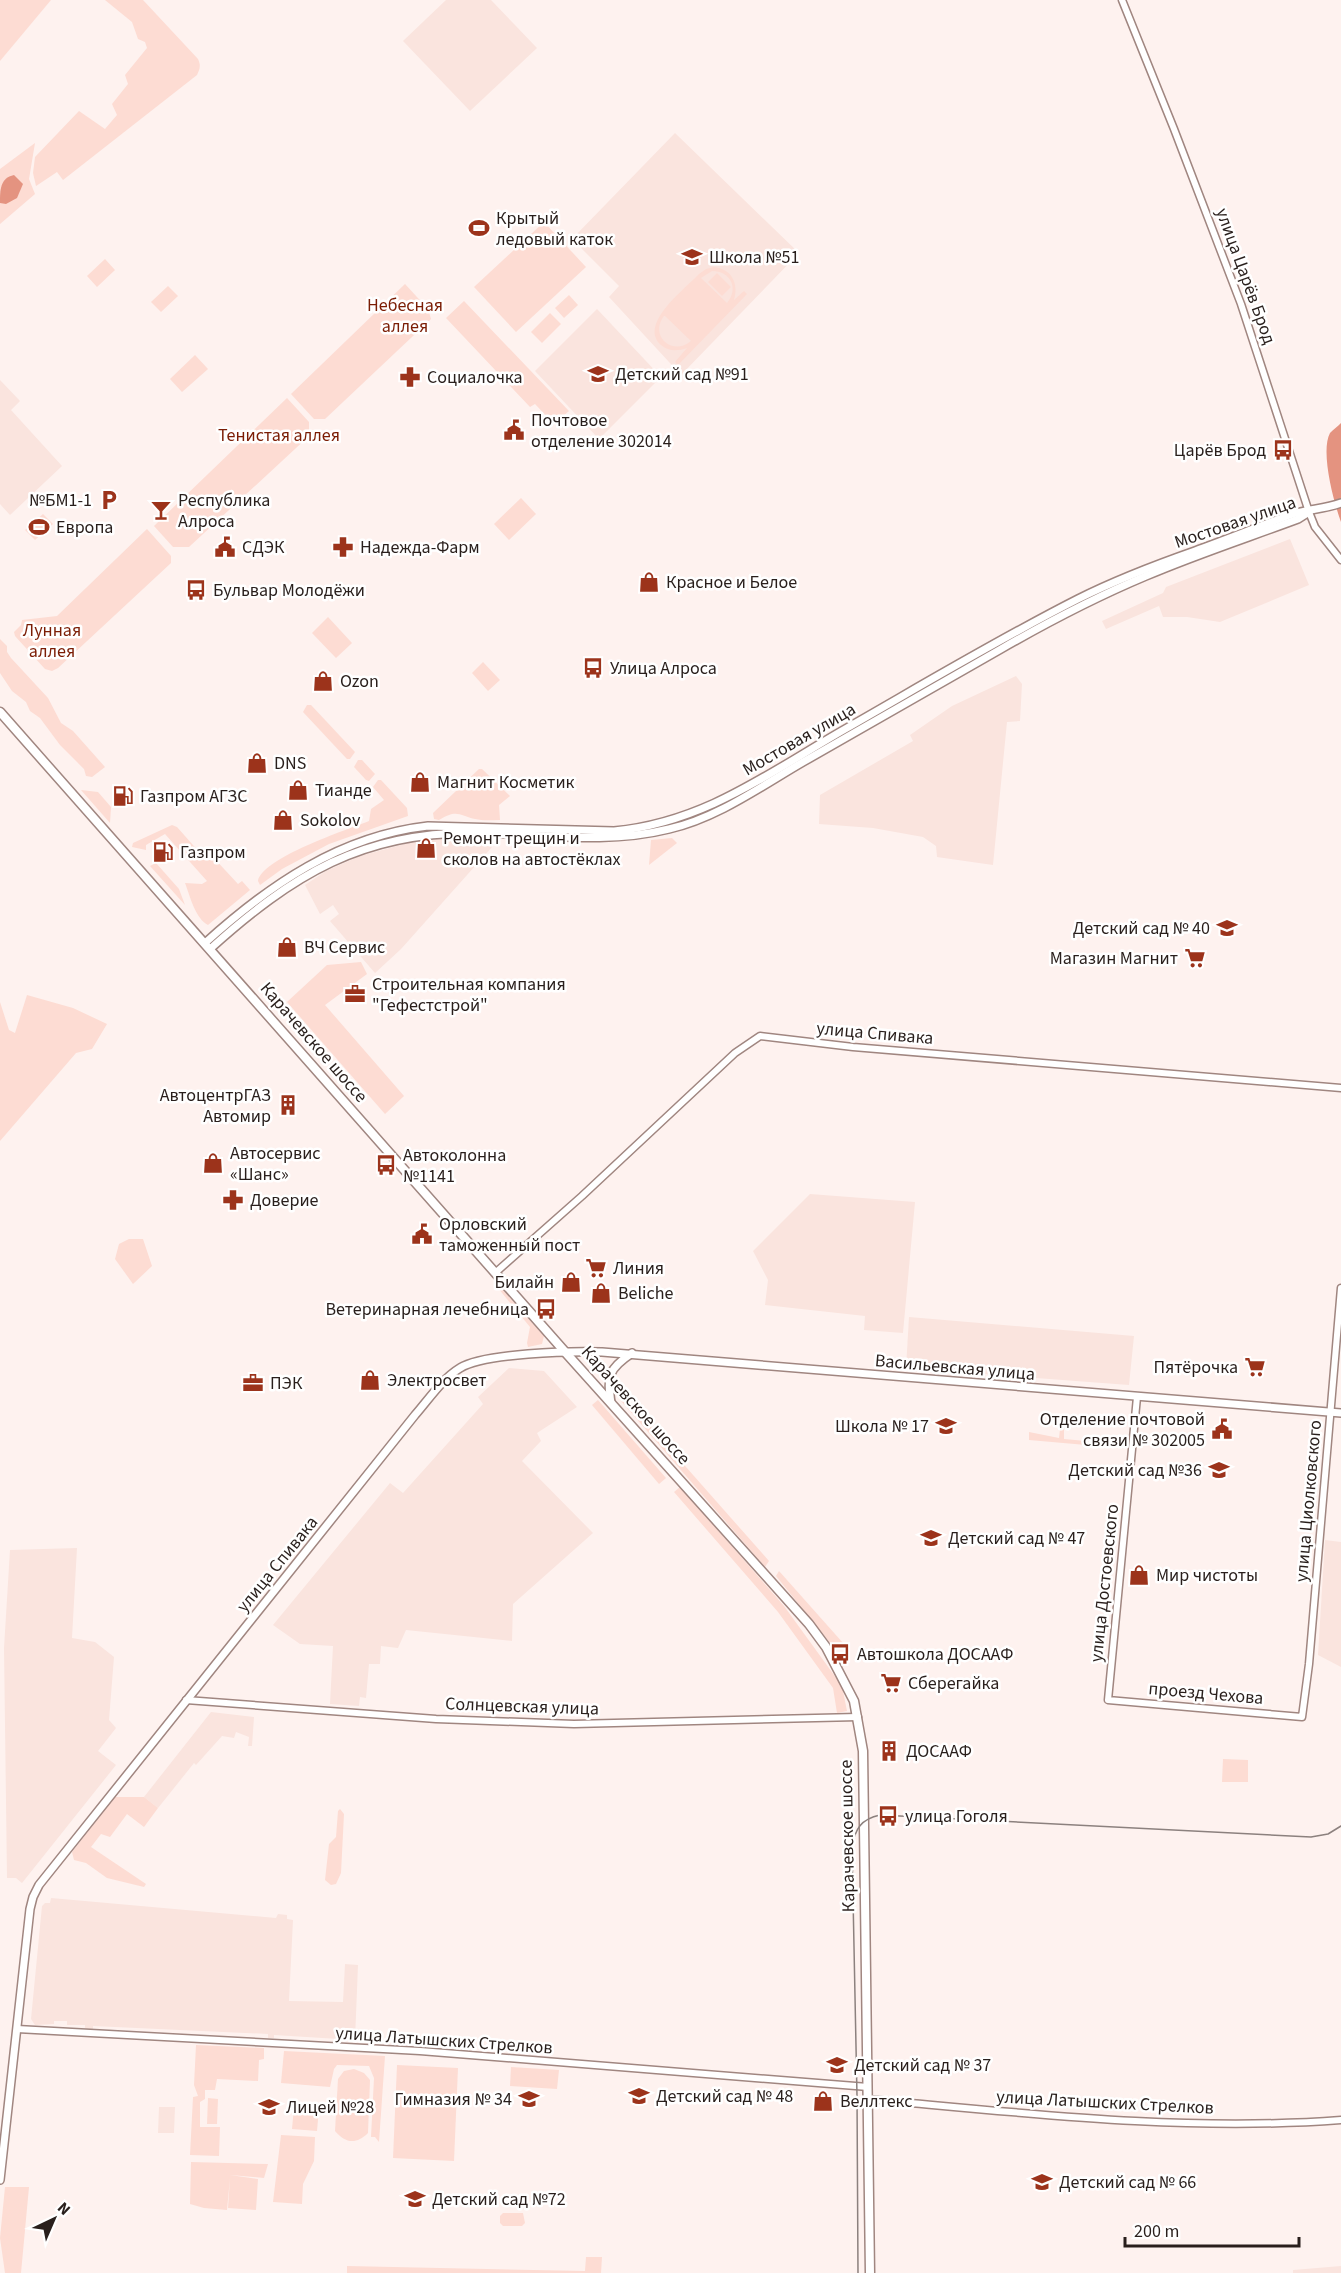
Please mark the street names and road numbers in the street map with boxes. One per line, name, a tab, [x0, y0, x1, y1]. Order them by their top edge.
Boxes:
street label: улица Царёв Брод	[1209, 205, 1282, 348]
street label: Мостовая улица	[1171, 490, 1299, 555]
street label: Мостовая улица	[738, 697, 860, 782]
street label: Карачевское шоссе	[254, 977, 373, 1108]
street label: улица Спивака	[815, 1016, 934, 1051]
street label: Карачевское шоссе	[575, 1340, 696, 1470]
street label: Васильевская улица	[874, 1348, 1036, 1387]
street label: улица Циолковского	[1289, 1419, 1328, 1583]
street label: улица Достоевского	[1084, 1503, 1125, 1663]
street label: улица Спивака	[231, 1511, 324, 1618]
street label: проезд Чехова	[1147, 1676, 1264, 1711]
street label: Солнцевская улица	[445, 1691, 599, 1722]
street label: Карачевское шоссе	[834, 1759, 861, 1912]
street label: улица Латышских Стрелков	[334, 2020, 553, 2061]
street label: улица Латышских Стрелков	[996, 2084, 1214, 2121]

